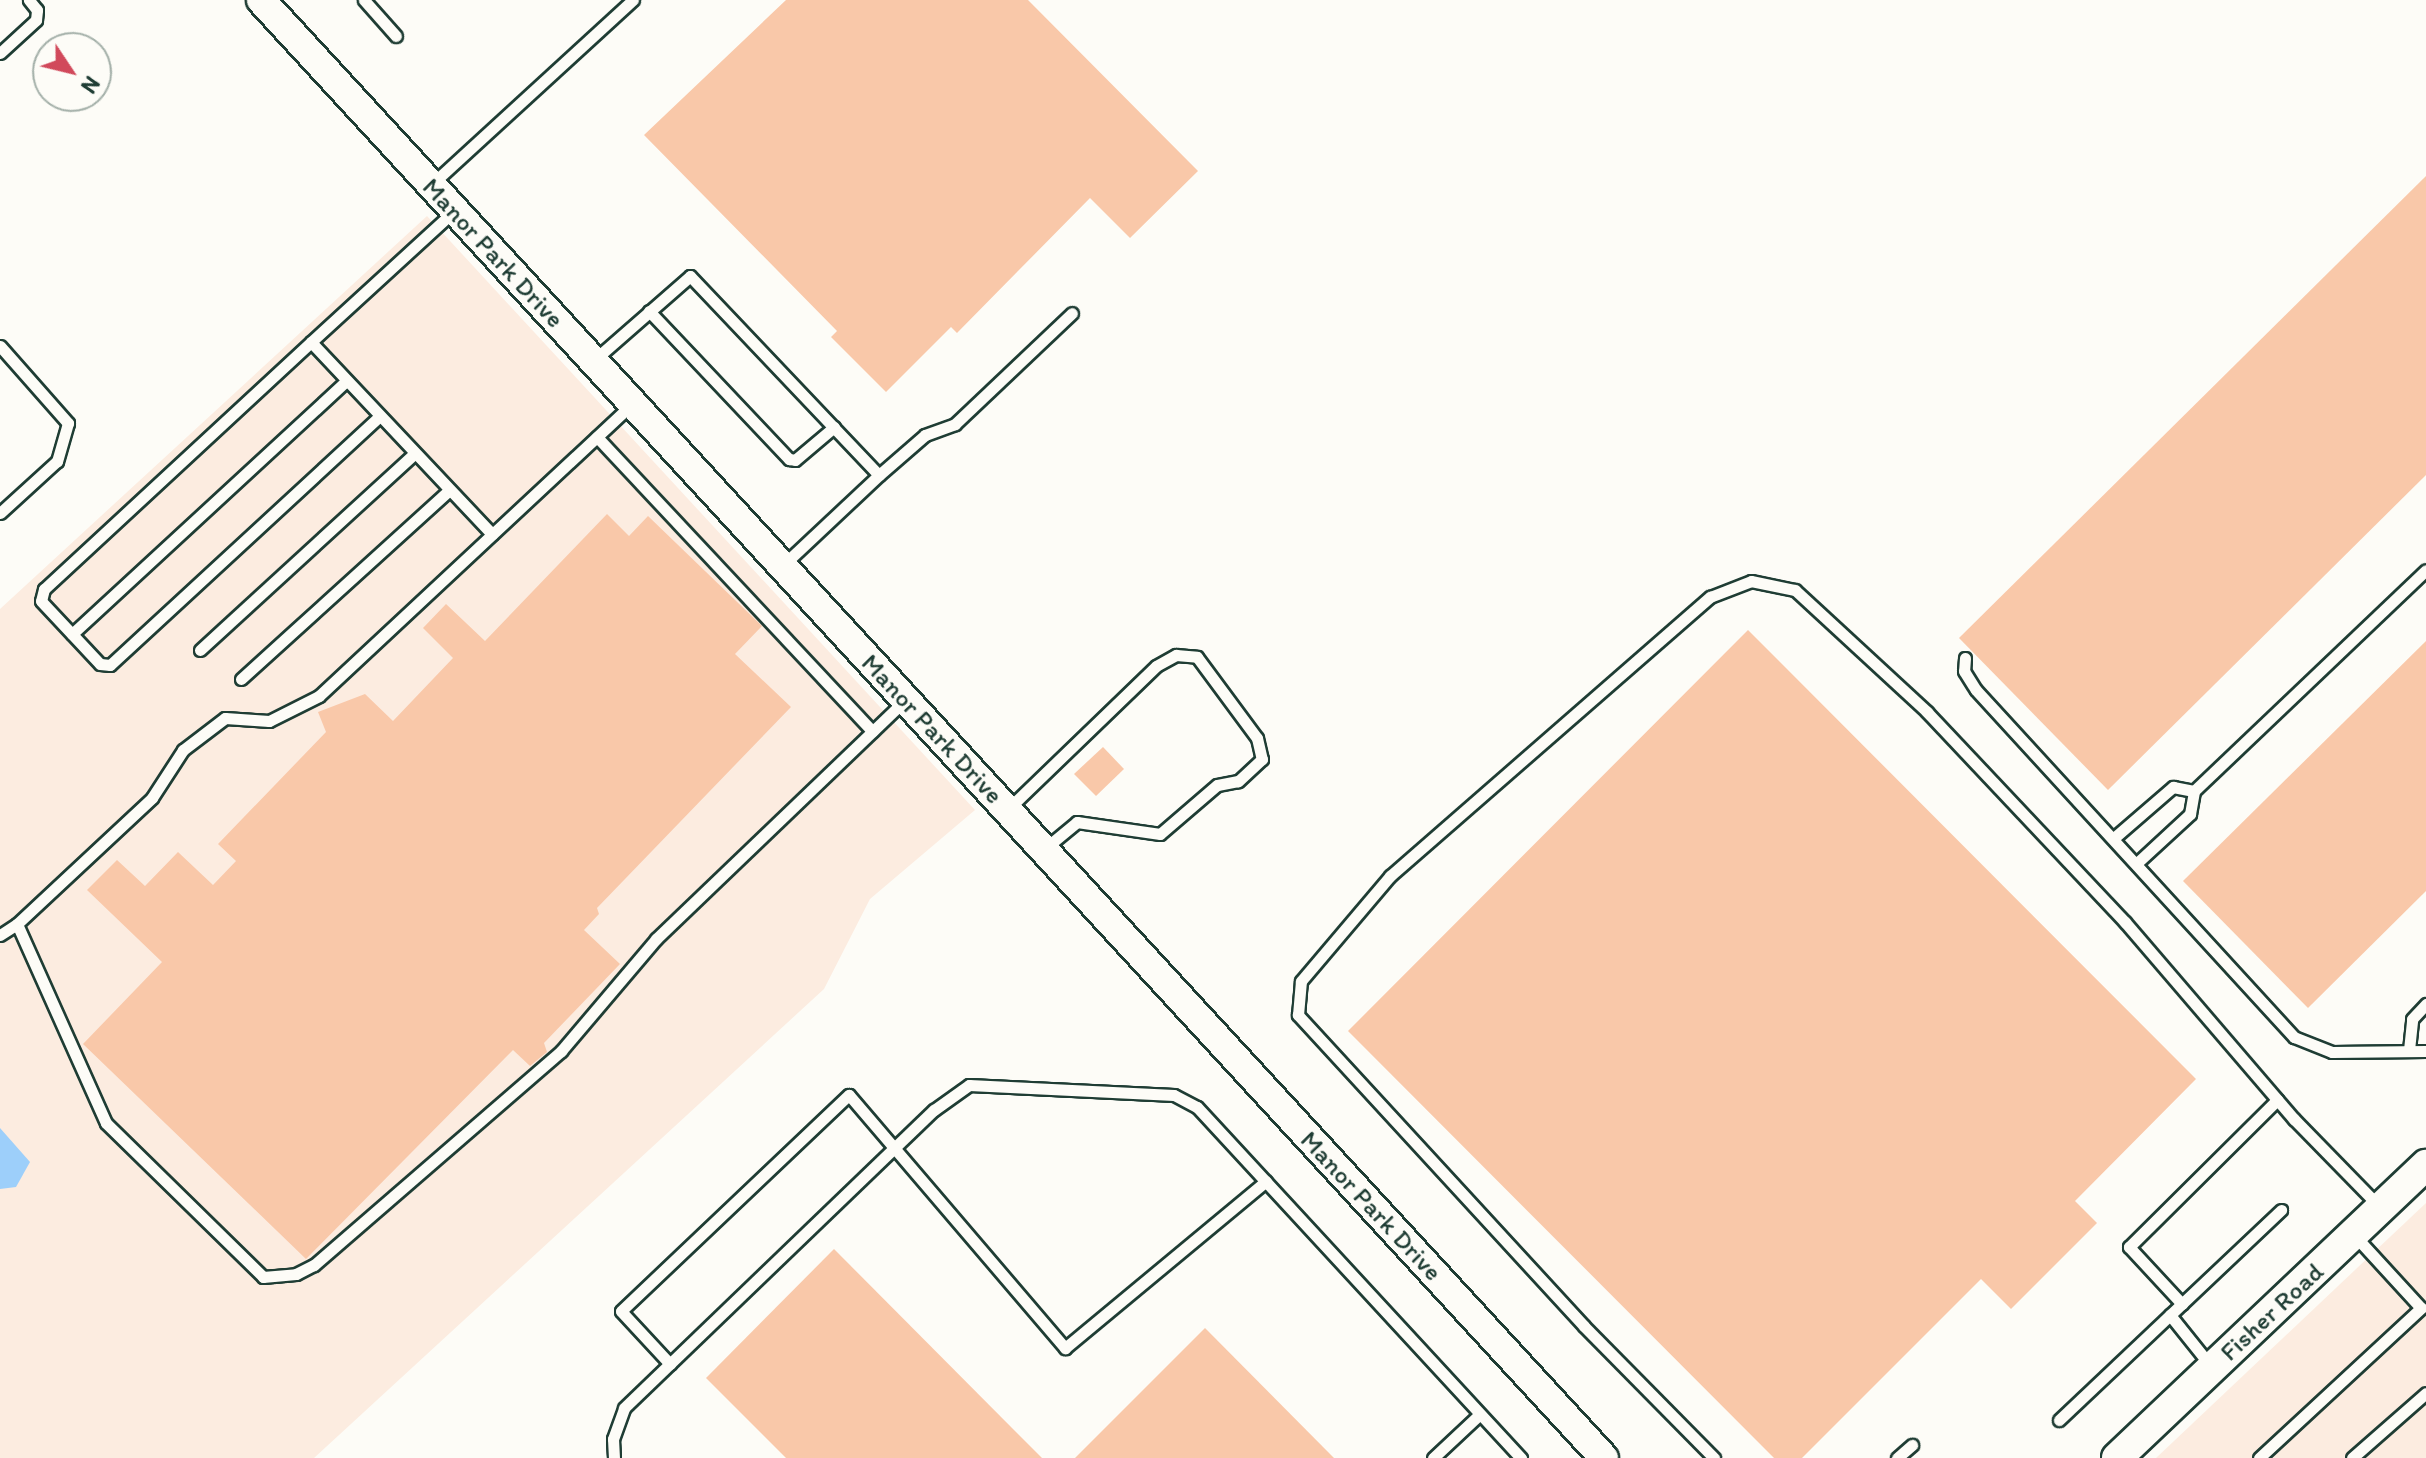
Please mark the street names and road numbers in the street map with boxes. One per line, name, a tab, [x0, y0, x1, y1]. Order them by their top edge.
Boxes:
street label: Manor Park Drive	[416, 172, 570, 334]
street label: Manor Park Drive	[855, 648, 1009, 810]
street label: Manor Park Drive	[1294, 1125, 1448, 1287]
street label: Fisher Road	[2214, 1256, 2330, 1368]

